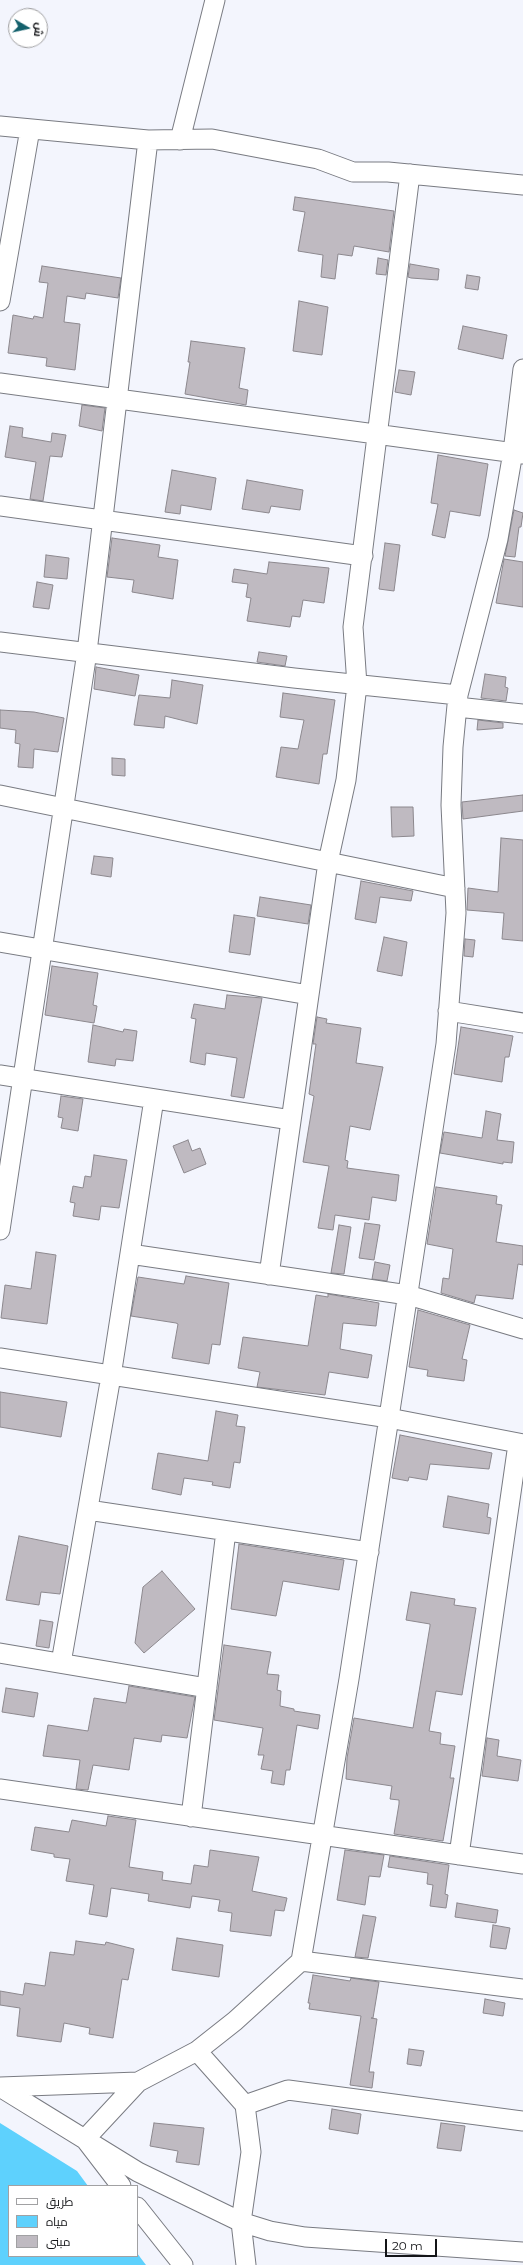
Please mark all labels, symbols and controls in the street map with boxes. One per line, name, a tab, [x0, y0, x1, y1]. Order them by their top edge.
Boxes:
north arrow	[8, 8, 48, 48]
text: ش	[31, 22, 47, 38]
legend	[8, 2185, 138, 2257]
text: طريق	[46, 2194, 73, 2209]
text: مياه	[46, 2214, 68, 2229]
scale bar	[387, 2231, 439, 2257]
text: مبنى	[46, 2234, 71, 2249]
text: 20 m	[392, 2238, 423, 2253]

